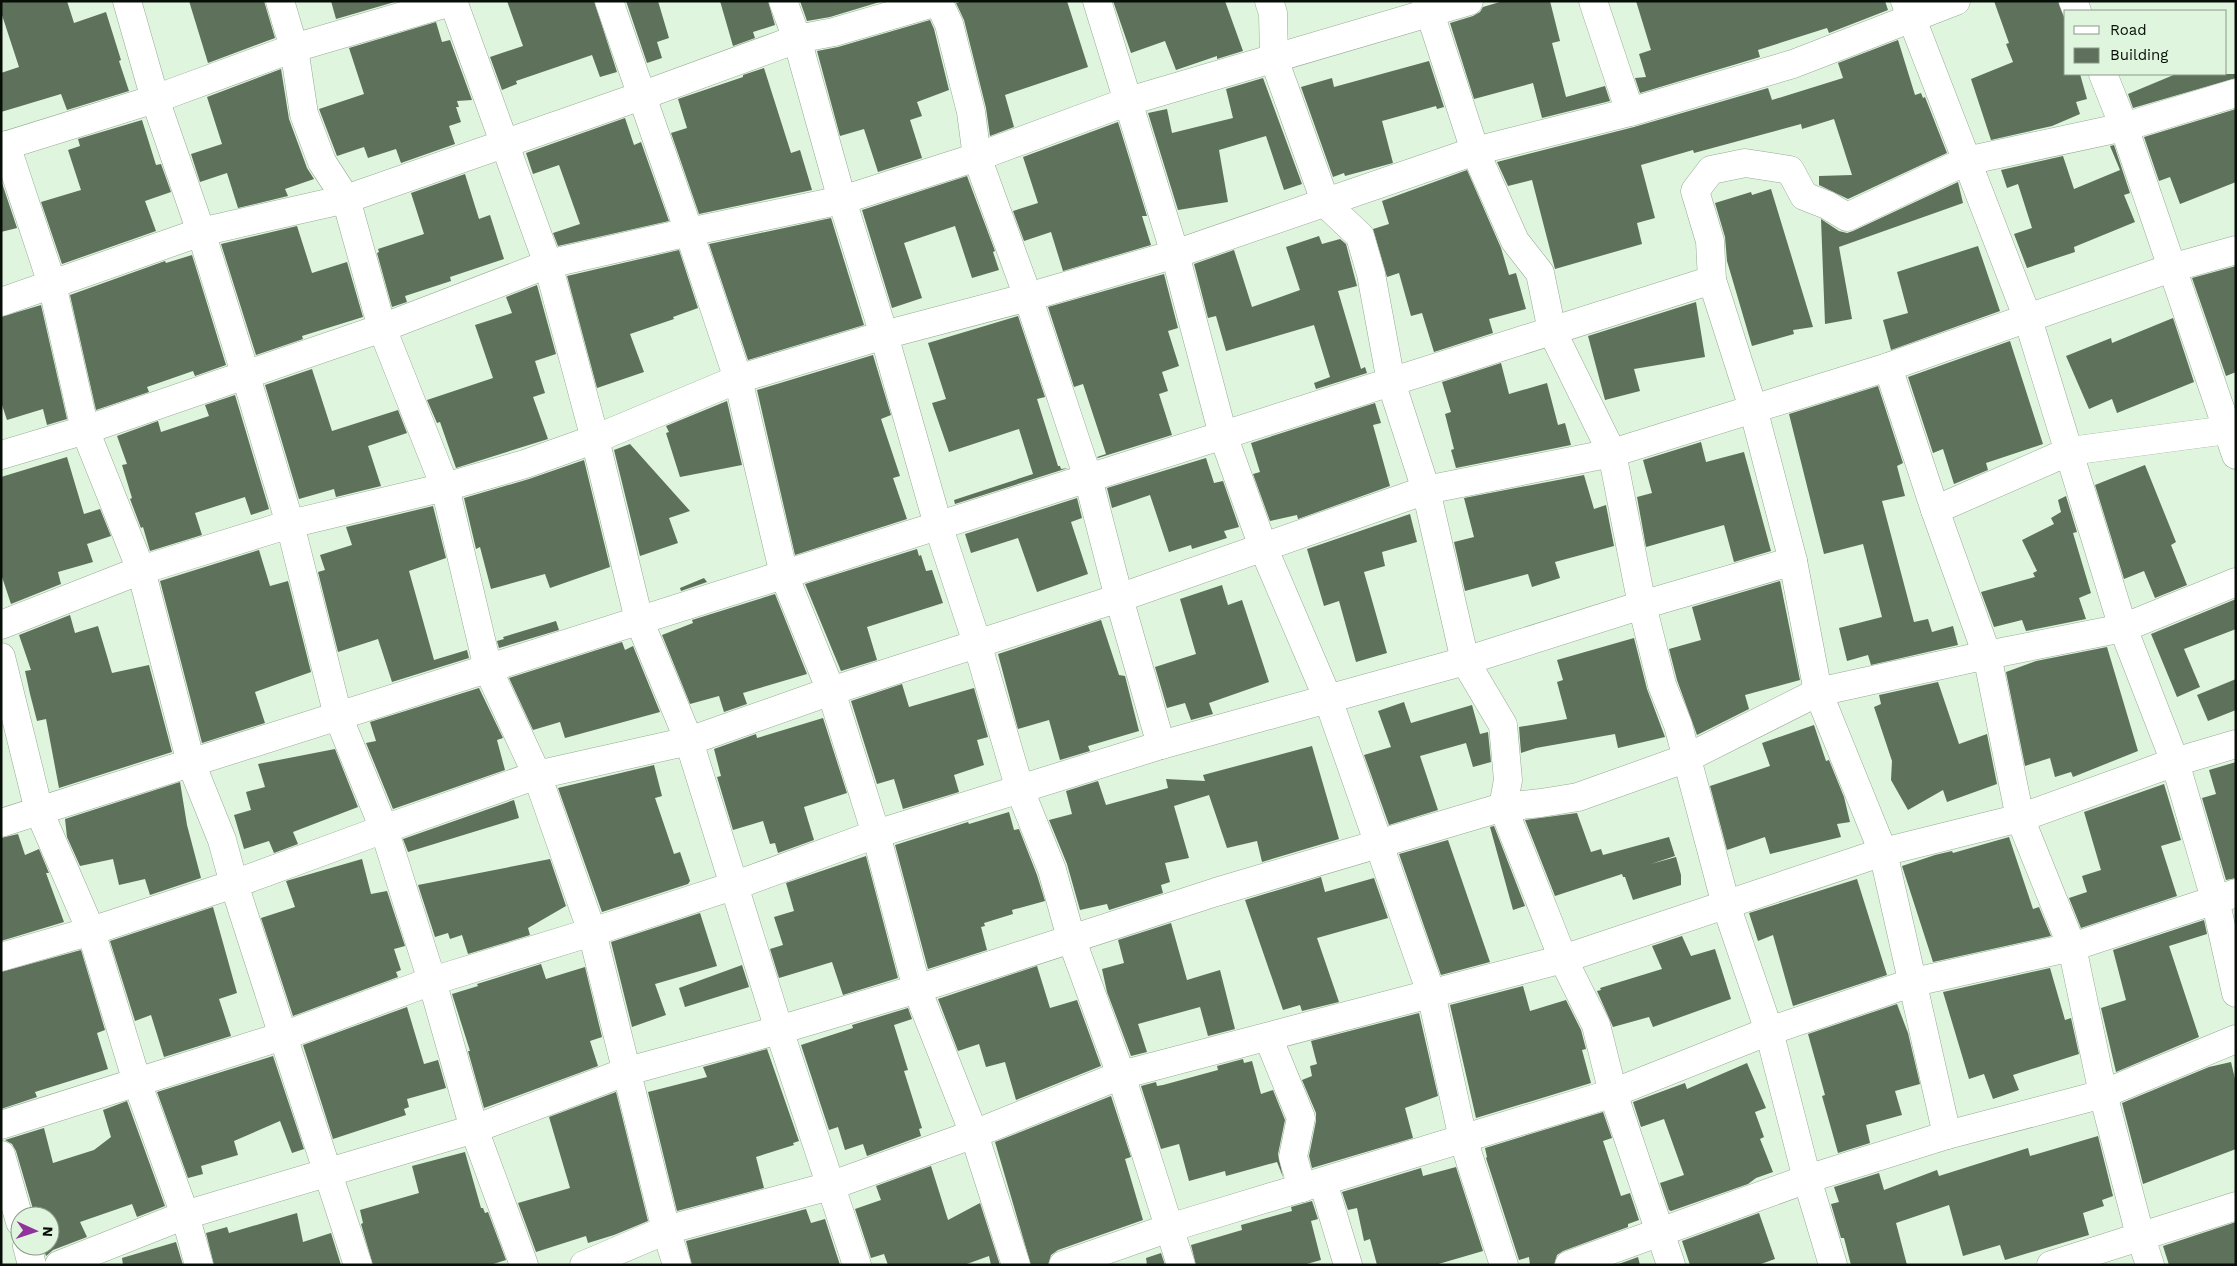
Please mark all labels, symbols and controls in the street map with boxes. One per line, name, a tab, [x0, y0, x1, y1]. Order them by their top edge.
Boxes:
legend	[2064, 10, 2227, 75]
text: Road	[2110, 21, 2147, 39]
text: Building	[2110, 46, 2168, 64]
north arrow	[10, 1206, 60, 1256]
text: N	[40, 1226, 56, 1237]

